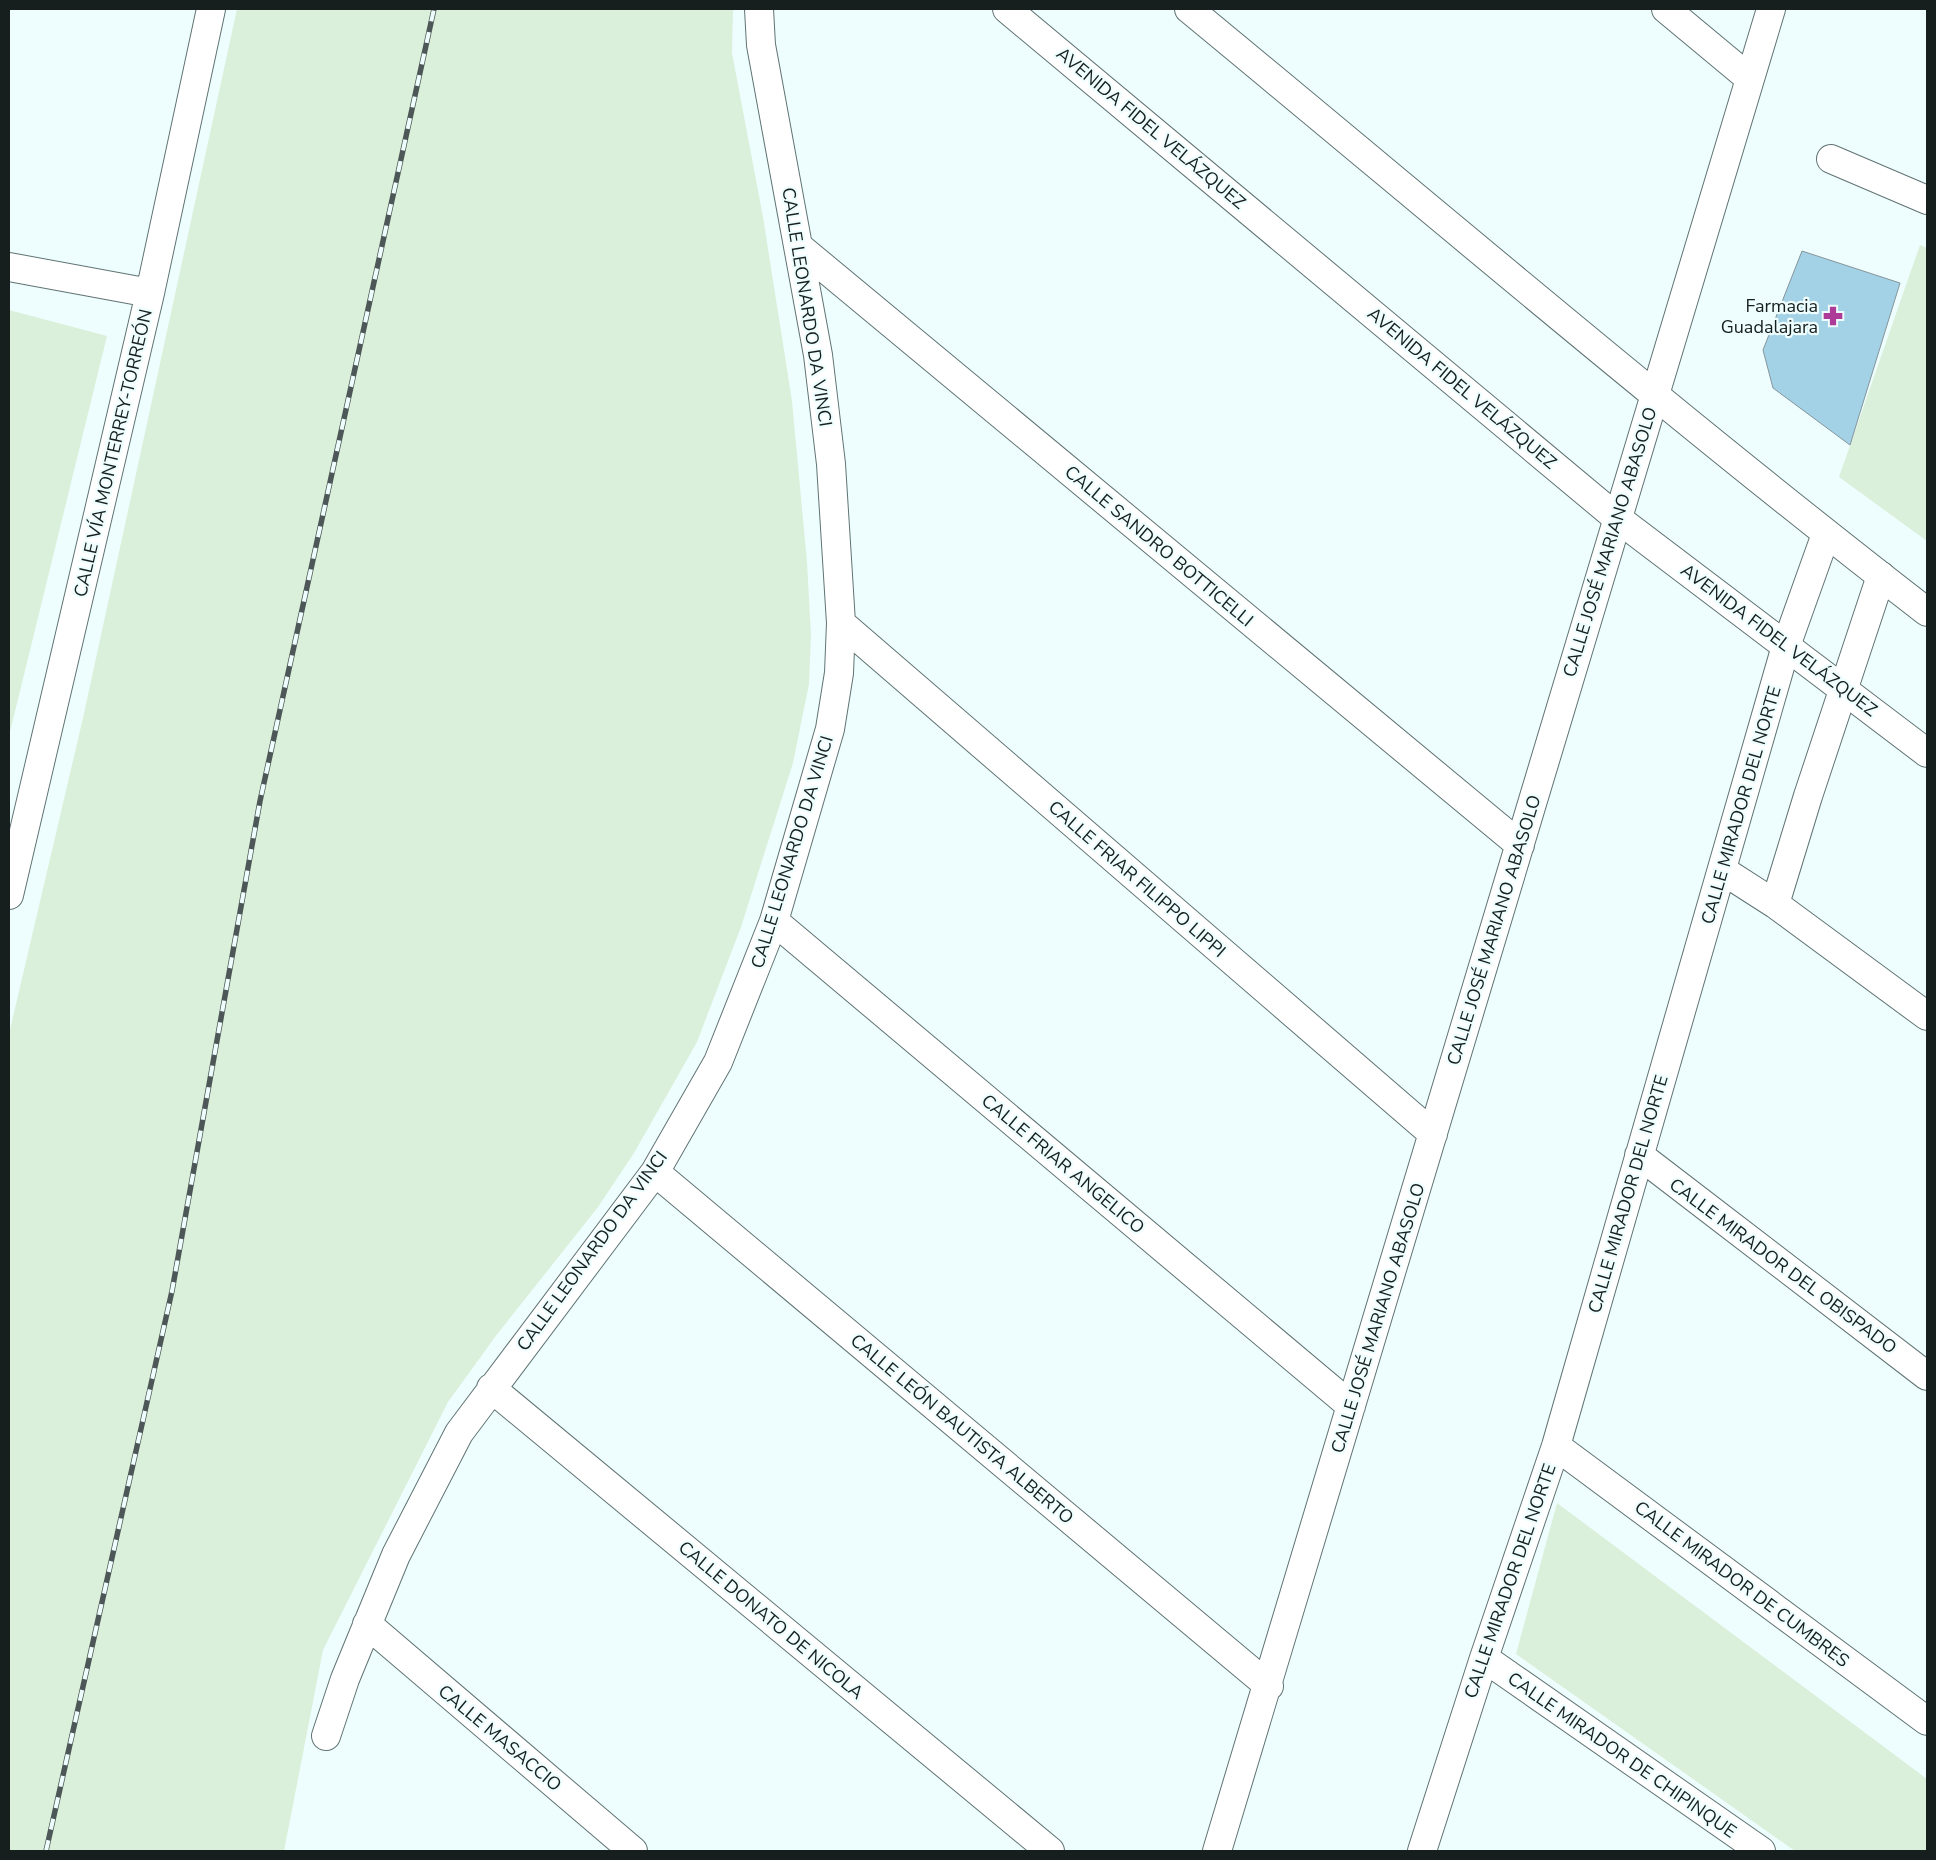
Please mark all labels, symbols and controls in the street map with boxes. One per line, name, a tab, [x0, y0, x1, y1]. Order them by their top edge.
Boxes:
street label: AVENIDA FIDEL VELÁZQUEZ	[1051, 42, 1251, 215]
street label: CALLE LEONARDO DA VINCI	[776, 186, 838, 428]
place label: Farmacia Guadalajara	[1721, 294, 1818, 339]
street label: AVENIDA FIDEL VELÁZQUEZ	[1362, 302, 1562, 475]
pharmacy icon: Farmacia Guadalajara	[1822, 305, 1844, 327]
street label: CALLE VÍA MONTERREY-TORREÓN	[68, 307, 158, 599]
street label: CALLE JOSÉ MARIANO ABASOLO	[1557, 404, 1663, 680]
street label: CALLE SANDRO BOTTICELLI	[1060, 460, 1258, 632]
street label: AVENIDA FIDEL VELÁZQUEZ	[1676, 558, 1882, 722]
street label: CALLE MIRADOR DEL NORTE	[1695, 683, 1787, 927]
street label: CALLE LEONARDO DA VINCI	[745, 733, 839, 971]
street label: CALLE JOSÉ MARIANO ABASOLO	[1441, 792, 1547, 1068]
street label: CALLE FRIAR FILIPPO LIPPI	[1043, 795, 1231, 963]
street label: CALLE MIRADOR DEL NORTE	[1582, 1072, 1674, 1316]
street label: CALLE FRIAR ANGELICO	[976, 1089, 1150, 1239]
street label: CALLE LEONARDO DA VINCI	[511, 1146, 673, 1356]
street label: CALLE MIRADOR DEL OBISPADO	[1664, 1173, 1902, 1359]
street label: CALLE JOSÉ MARIANO ABASOLO	[1325, 1180, 1431, 1456]
street label: CALLE LEÓN BAUTISTA ALBERTO	[845, 1328, 1079, 1530]
street label: CALLE MIRADOR DEL NORTE	[1458, 1460, 1562, 1702]
street label: CALLE MIRADOR DE CUMBRES	[1630, 1495, 1854, 1673]
street label: CALLE DONATO DE NICOLA	[673, 1535, 869, 1705]
street label: CALLE MIRADOR DE CHIPINQUE	[1503, 1667, 1741, 1843]
street label: CALLE MASACCIO	[433, 1679, 567, 1797]

